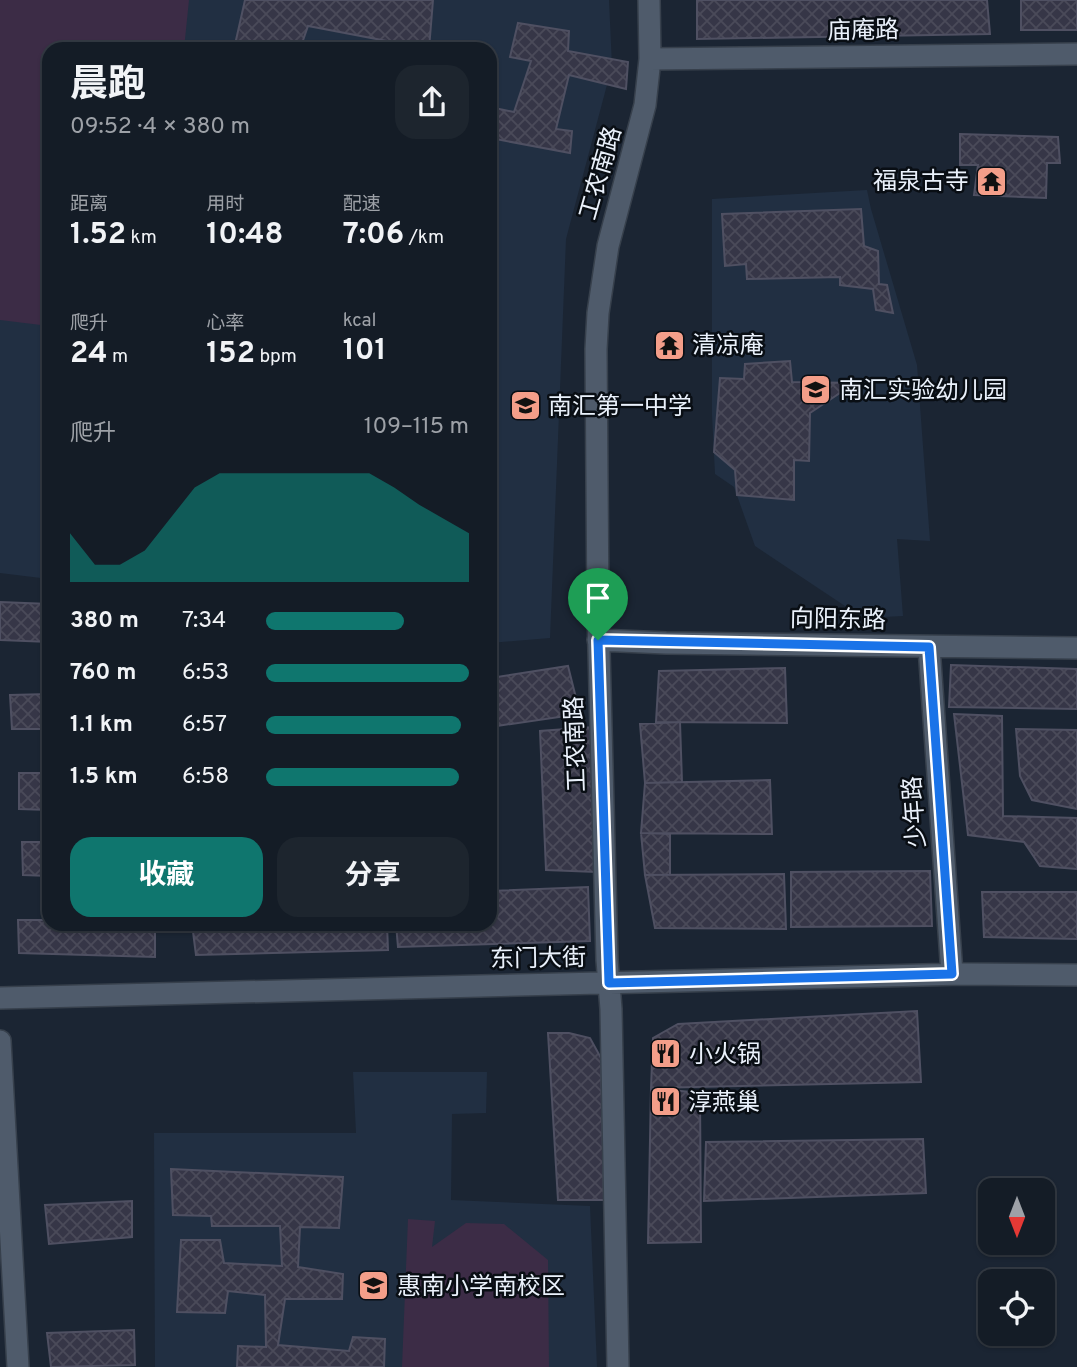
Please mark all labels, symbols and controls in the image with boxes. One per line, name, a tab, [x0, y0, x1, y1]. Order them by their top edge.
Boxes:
street label: 庙庵路	[827, 16, 899, 48]
text: 晨跑	[70, 62, 146, 111]
button: share	[395, 65, 469, 139]
text: 09:52 · 4 × 380 m	[70, 113, 250, 142]
street label: 工农南路	[574, 123, 630, 224]
temple icon: 福泉古寺	[975, 164, 1009, 198]
place label: 福泉古寺	[873, 168, 969, 198]
text: 距离	[70, 193, 108, 217]
text: 用时	[206, 193, 244, 217]
text: 配速	[343, 193, 381, 217]
text: 1.52	[70, 217, 126, 254]
text: 10:48	[206, 217, 284, 254]
text: 7:06	[343, 217, 404, 254]
text: km	[126, 226, 157, 250]
text: /km	[404, 226, 444, 250]
text: kcal	[343, 309, 376, 333]
text: 爬升	[70, 312, 108, 336]
text: 心率	[206, 312, 244, 336]
temple icon: 清凉庵	[652, 328, 686, 362]
place label: 清凉庵	[692, 332, 764, 362]
text: 101	[343, 333, 386, 370]
text: 24	[70, 336, 108, 373]
text: 152	[206, 336, 255, 373]
text: m	[108, 345, 128, 369]
text: bpm	[255, 345, 297, 369]
school or university icon: 南汇实验幼儿园	[799, 373, 833, 407]
place label: 南汇实验幼儿园	[839, 377, 1007, 407]
school or university icon: 南汇第一中学	[508, 389, 542, 423]
place label: 南汇第一中学	[548, 393, 692, 423]
text: 109–115 m	[364, 413, 469, 442]
text: 爬升	[70, 420, 116, 449]
pin	[568, 568, 628, 640]
icon: arrive	[579, 579, 617, 617]
street label: 向阳东路	[790, 605, 886, 637]
text: 380 m	[70, 607, 139, 636]
text: 7:34	[182, 607, 226, 636]
text: 760 m	[70, 659, 136, 688]
text: 6:53	[182, 659, 229, 688]
street label: 工农南路	[560, 695, 594, 792]
text: 1.1 km	[70, 711, 133, 740]
text: 6:57	[182, 711, 227, 740]
text: 1.5 km	[70, 763, 138, 792]
text: 6:58	[182, 763, 229, 792]
street label: 少年路	[899, 775, 933, 849]
button: 收藏	[70, 837, 263, 917]
button: 分享	[277, 837, 469, 917]
street label: 东门大街	[490, 944, 586, 976]
restaurant icon: 小火锅	[649, 1037, 683, 1071]
place label: 小火锅	[689, 1041, 761, 1071]
restaurant icon: 淳燕巢	[648, 1085, 682, 1119]
place label: 淳燕巢	[688, 1089, 760, 1119]
north arrow	[978, 1178, 1055, 1255]
map controls	[978, 1178, 1055, 1346]
school or university icon: 惠南小学南校区	[357, 1269, 391, 1303]
button: locate	[978, 1269, 1055, 1346]
place label: 惠南小学南校区	[397, 1273, 565, 1303]

